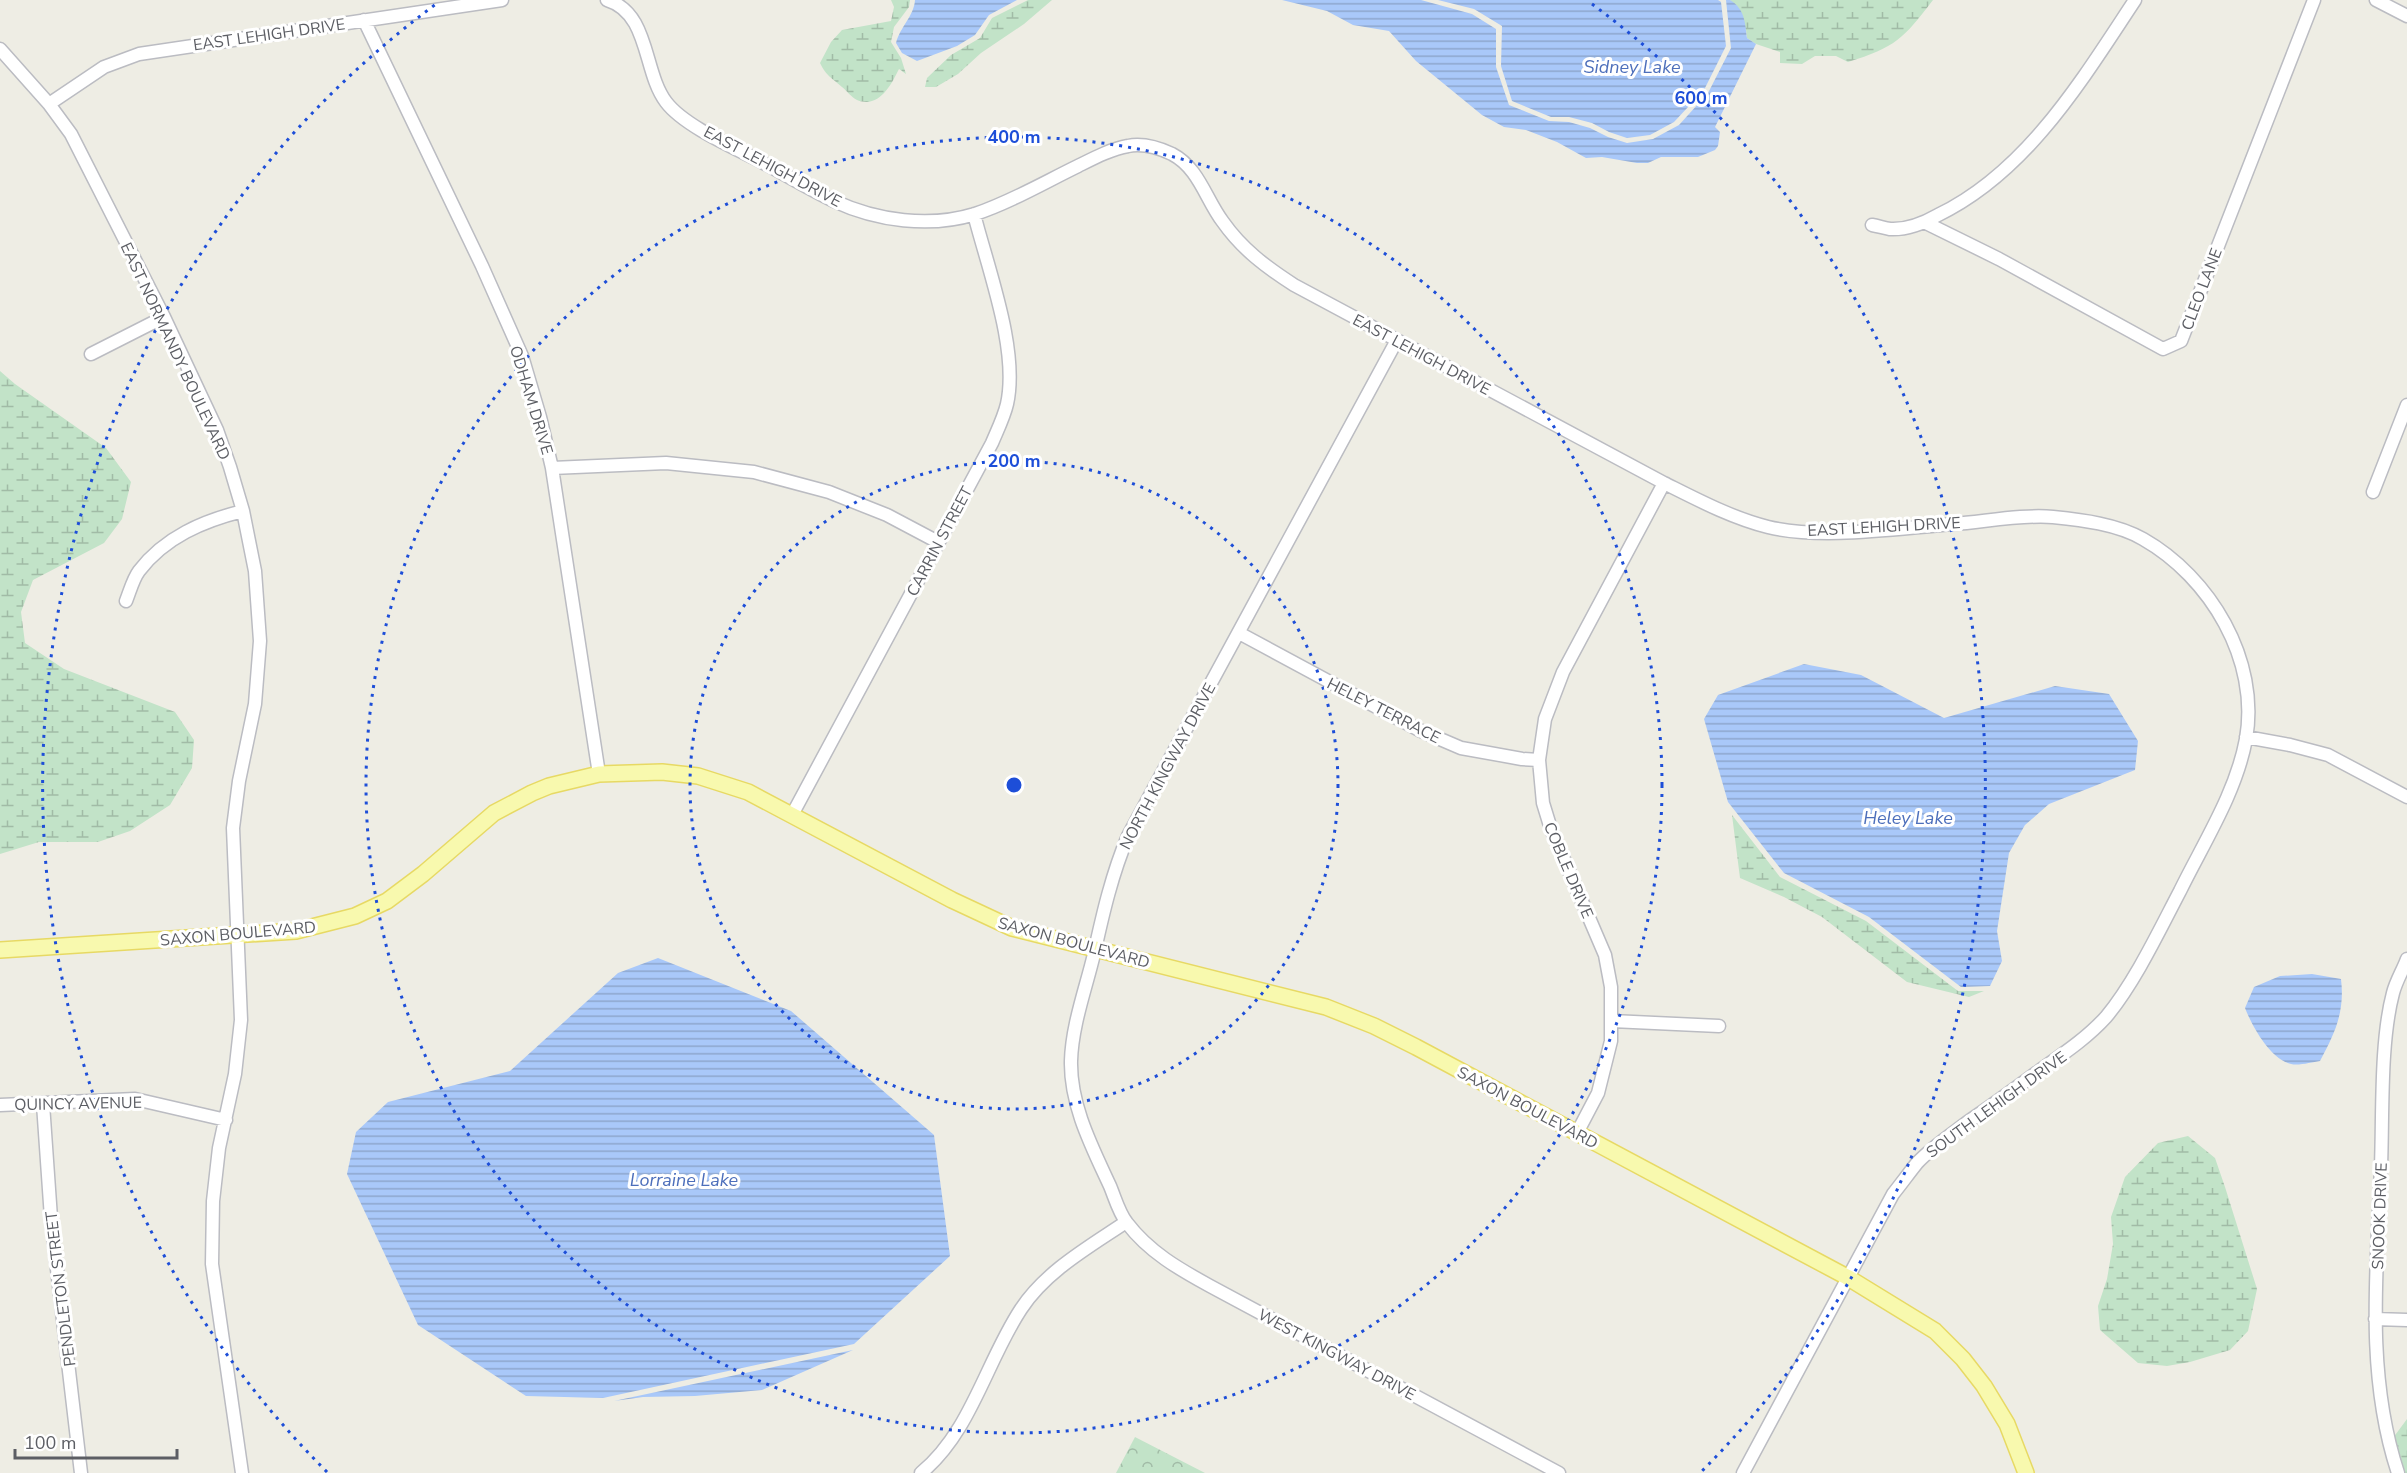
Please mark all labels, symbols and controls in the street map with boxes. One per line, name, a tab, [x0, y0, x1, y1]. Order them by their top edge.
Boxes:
street label: EAST LEHIGH DRIVE	[192, 13, 347, 57]
water label: Sidney Lake	[1584, 55, 1681, 79]
text: 600 m	[1674, 86, 1728, 110]
street label: EAST LEHIGH DRIVE	[700, 121, 845, 213]
text: 400 m	[987, 125, 1041, 149]
street label: EAST NORMANDY BOULEVARD	[115, 239, 235, 464]
street label: CLEO LANE	[2176, 245, 2228, 334]
street label: EAST LEHIGH DRIVE	[1349, 309, 1494, 401]
street label: ODHAM DRIVE	[504, 343, 558, 457]
text: 200 m	[987, 449, 1041, 473]
street label: CARRIN STREET	[902, 482, 978, 600]
street label: EAST LEHIGH DRIVE	[1807, 512, 1961, 542]
street label: HELEY TERRACE	[1323, 673, 1444, 749]
street label: NORTH KINGWAY DRIVE	[1115, 679, 1221, 854]
centre of rings	[1004, 775, 1024, 795]
water label: Heley Lake	[1863, 806, 1953, 830]
street label: COBLE DRIVE	[1538, 819, 1598, 922]
street label: SAXON BOULEVARD	[995, 912, 1152, 974]
street label: SAXON BOULEVARD	[159, 916, 317, 952]
street label: SOUTH LEHIGH DRIVE	[1922, 1046, 2071, 1163]
street label: SAXON BOULEVARD	[1453, 1061, 1602, 1154]
street label: QUINCY AVENUE	[14, 1092, 142, 1116]
street label: SNOOK DRIVE	[2367, 1162, 2393, 1270]
water label: Lorraine Lake	[630, 1168, 739, 1192]
street label: PENDLETON STREET	[41, 1210, 81, 1368]
street label: WEST KINGWAY DRIVE	[1254, 1304, 1419, 1406]
scale bar	[15, 1422, 177, 1460]
text: 100 m	[24, 1431, 76, 1455]

